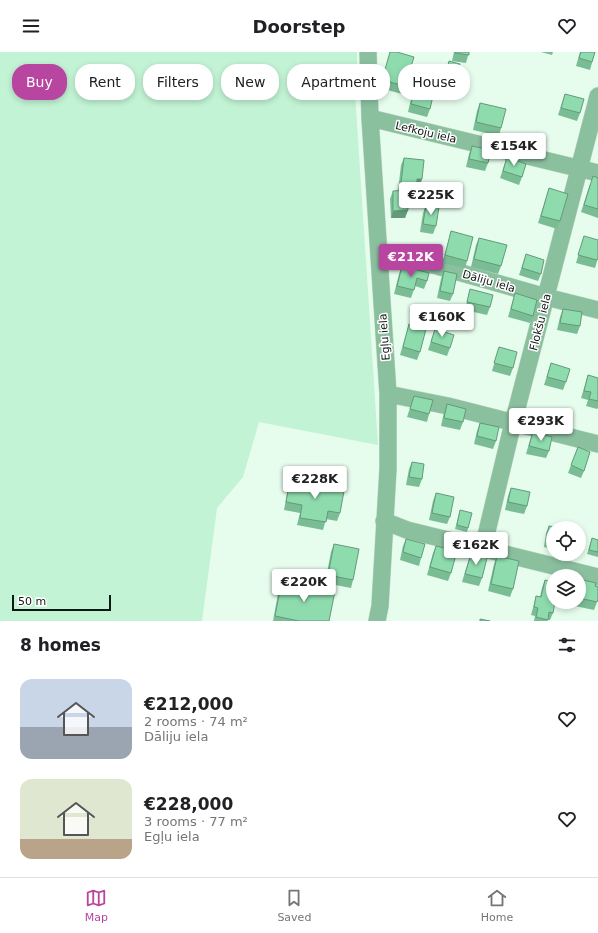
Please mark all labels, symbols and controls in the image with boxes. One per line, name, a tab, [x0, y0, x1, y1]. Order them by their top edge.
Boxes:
icon: menu	[20, 15, 42, 37]
icon: heart	[556, 15, 578, 37]
text: Doorstep	[253, 16, 345, 37]
chip: Buy	[12, 64, 67, 100]
chip: Rent	[75, 64, 135, 100]
chip: Filters	[143, 64, 213, 100]
chip: New	[221, 64, 279, 100]
chip: Apartment	[287, 64, 390, 100]
chip: House	[398, 64, 470, 100]
street label: Lefkoju iela	[394, 119, 458, 146]
pin: €154K	[486, 133, 542, 167]
text: €154K	[491, 138, 537, 153]
pin: €225K	[403, 182, 459, 216]
text: €225K	[408, 187, 454, 202]
pin: €212K	[383, 244, 439, 278]
text: €212K	[388, 249, 434, 264]
street label: Dāliju iela	[461, 268, 517, 295]
street label: Flokšu iela	[527, 292, 554, 352]
pin: €160K	[414, 304, 470, 338]
text: €160K	[419, 309, 465, 324]
street label: Egļu iela	[376, 313, 393, 361]
pin: €293K	[513, 408, 569, 442]
text: €293K	[518, 413, 564, 428]
pin: €228K	[287, 466, 343, 500]
text: €228K	[292, 471, 338, 486]
map controls	[546, 521, 586, 609]
button: locate	[546, 521, 586, 561]
pin: €162K	[448, 532, 504, 566]
text: €162K	[453, 537, 499, 552]
pin: €220K	[276, 569, 332, 603]
button: layers	[546, 569, 586, 609]
text: €220K	[281, 574, 327, 589]
scale bar	[12, 593, 111, 612]
text: 50 m	[18, 595, 46, 608]
icon: filters	[556, 634, 578, 656]
text: 8 homes	[20, 635, 101, 655]
text: €212,000	[144, 694, 233, 714]
icon: home	[52, 695, 100, 743]
icon: heart	[556, 708, 578, 730]
text: 2 rooms · 74 m²	[144, 714, 248, 729]
text: Dāliju iela	[144, 729, 208, 744]
text: €228,000	[144, 794, 233, 814]
icon: home	[52, 795, 100, 843]
icon: heart	[556, 808, 578, 830]
text: 3 rooms · 77 m²	[144, 814, 248, 829]
text: Egļu iela	[144, 829, 200, 844]
tab: Map	[85, 887, 108, 924]
tab: Saved	[277, 887, 311, 924]
tab: Home	[481, 887, 513, 924]

